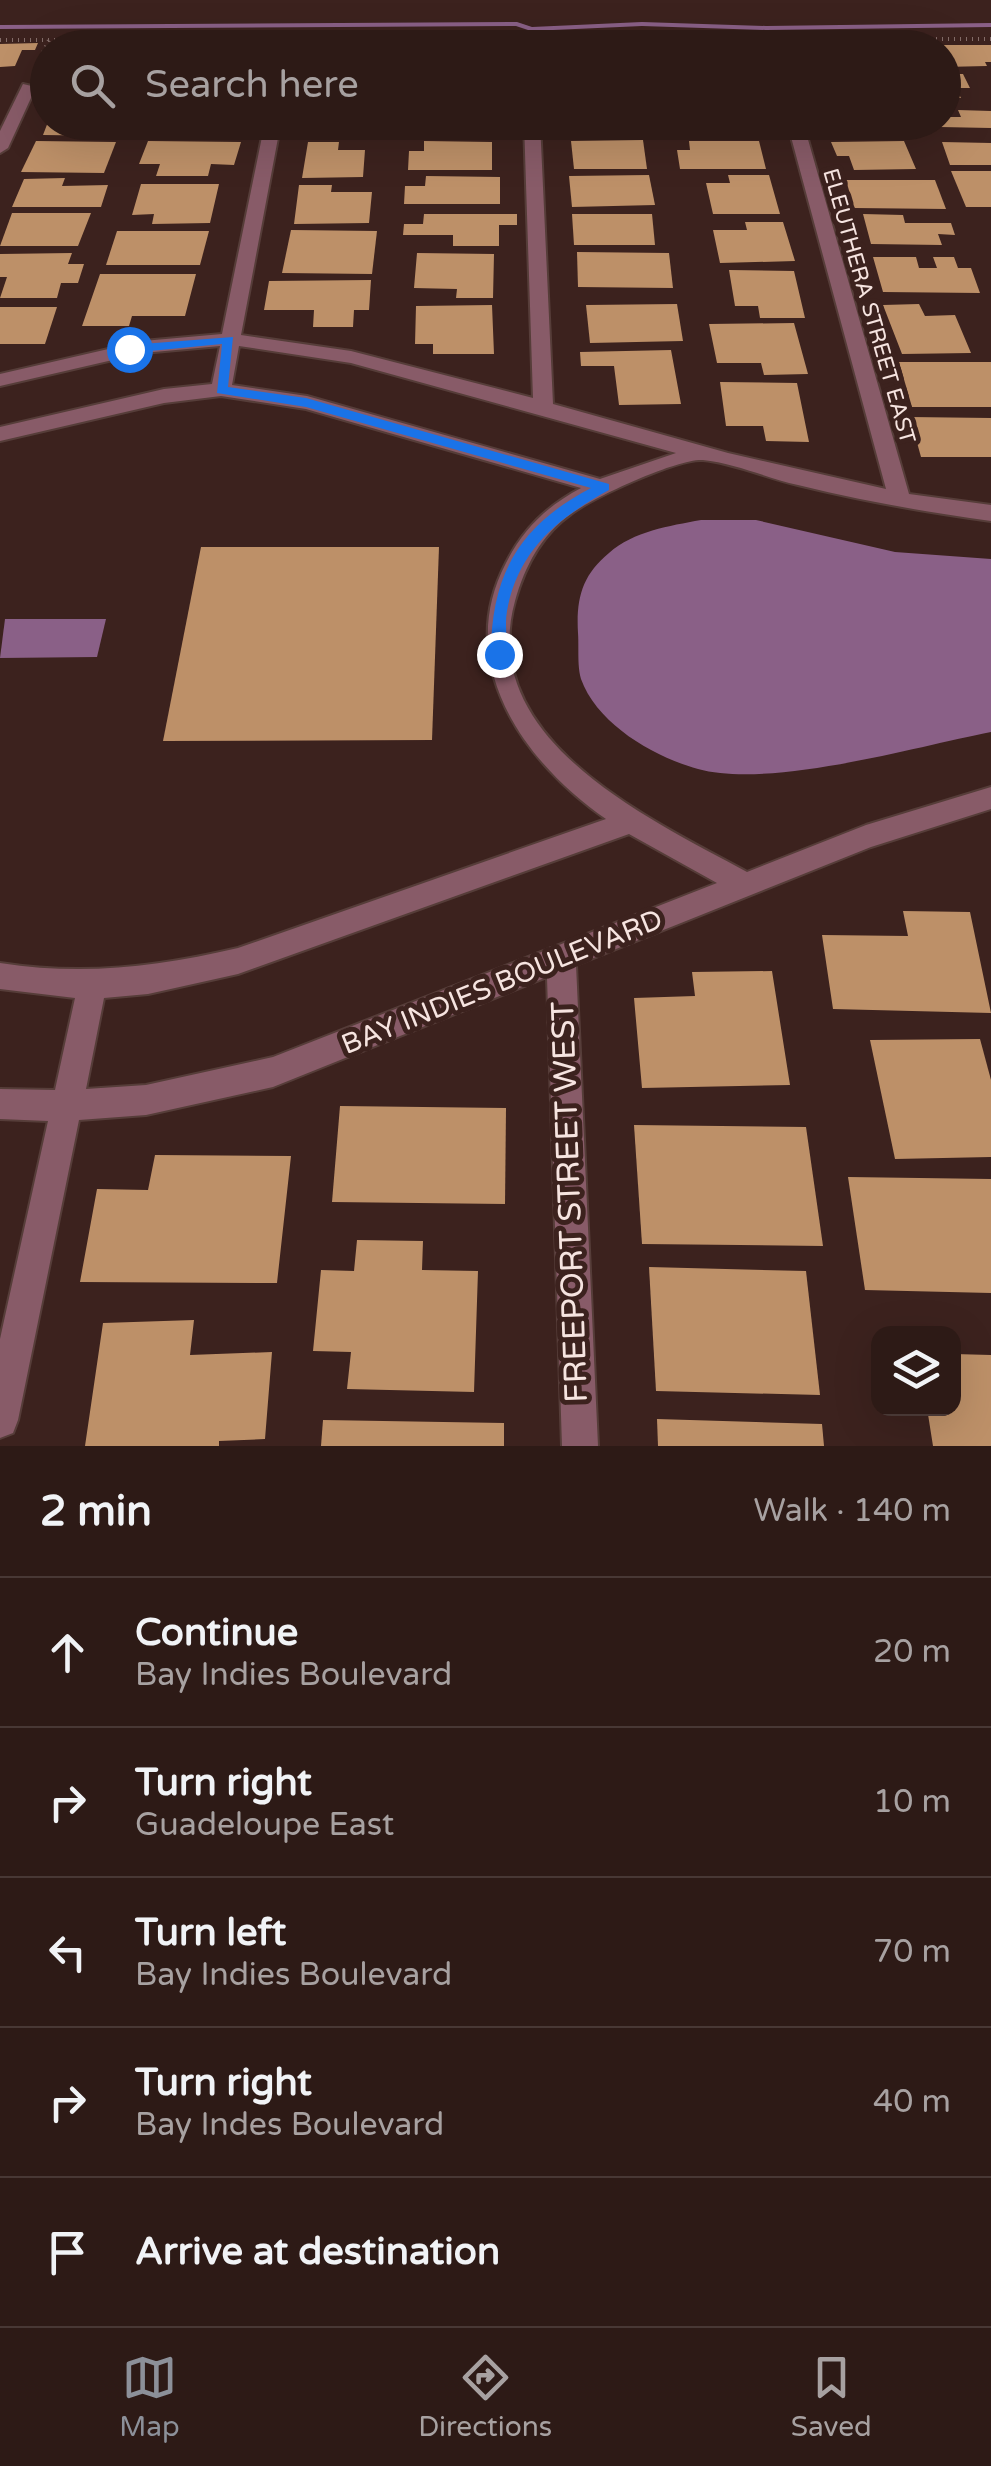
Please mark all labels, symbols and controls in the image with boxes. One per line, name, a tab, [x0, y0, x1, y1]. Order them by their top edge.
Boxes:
search box	[30, 30, 961, 140]
icon: search	[65, 58, 120, 113]
text: Search here	[145, 62, 359, 108]
street label: ELEUTHERA STREET EAST	[817, 166, 921, 447]
route start	[107, 327, 153, 373]
route end	[477, 632, 523, 678]
street label: BAY INDIES BOULEVARD	[337, 902, 667, 1062]
street label: FREEPORT STREET WEST	[544, 1000, 596, 1403]
map controls	[871, 1326, 961, 1416]
button: layers	[871, 1326, 961, 1416]
text: 2 min	[40, 1486, 152, 1537]
text: Walk · 140 m	[754, 1492, 951, 1530]
text: Continue	[135, 1610, 298, 1656]
icon: ahead	[40, 1625, 95, 1680]
text: 20 m	[873, 1633, 951, 1671]
text: Bay Indies Boulevard	[135, 1656, 452, 1694]
text: Turn right	[135, 1760, 312, 1806]
icon: right	[40, 1775, 95, 1830]
text: 10 m	[873, 1783, 951, 1821]
text: Guadeloupe East	[135, 1806, 394, 1844]
text: Turn left	[135, 1910, 286, 1956]
icon: left	[40, 1925, 95, 1980]
text: 70 m	[873, 1933, 951, 1971]
text: Bay Indies Boulevard	[135, 1956, 452, 1994]
text: Turn right	[135, 2060, 312, 2106]
icon: right	[40, 2075, 95, 2130]
text: 40 m	[873, 2083, 951, 2121]
text: Bay Indes Boulevard	[135, 2106, 444, 2144]
icon: arrive	[40, 2225, 95, 2280]
text: Arrive at destination	[135, 2229, 500, 2275]
tab: Map	[119, 2350, 180, 2444]
tab: Directions	[418, 2350, 552, 2444]
tab: Saved	[791, 2350, 872, 2444]

